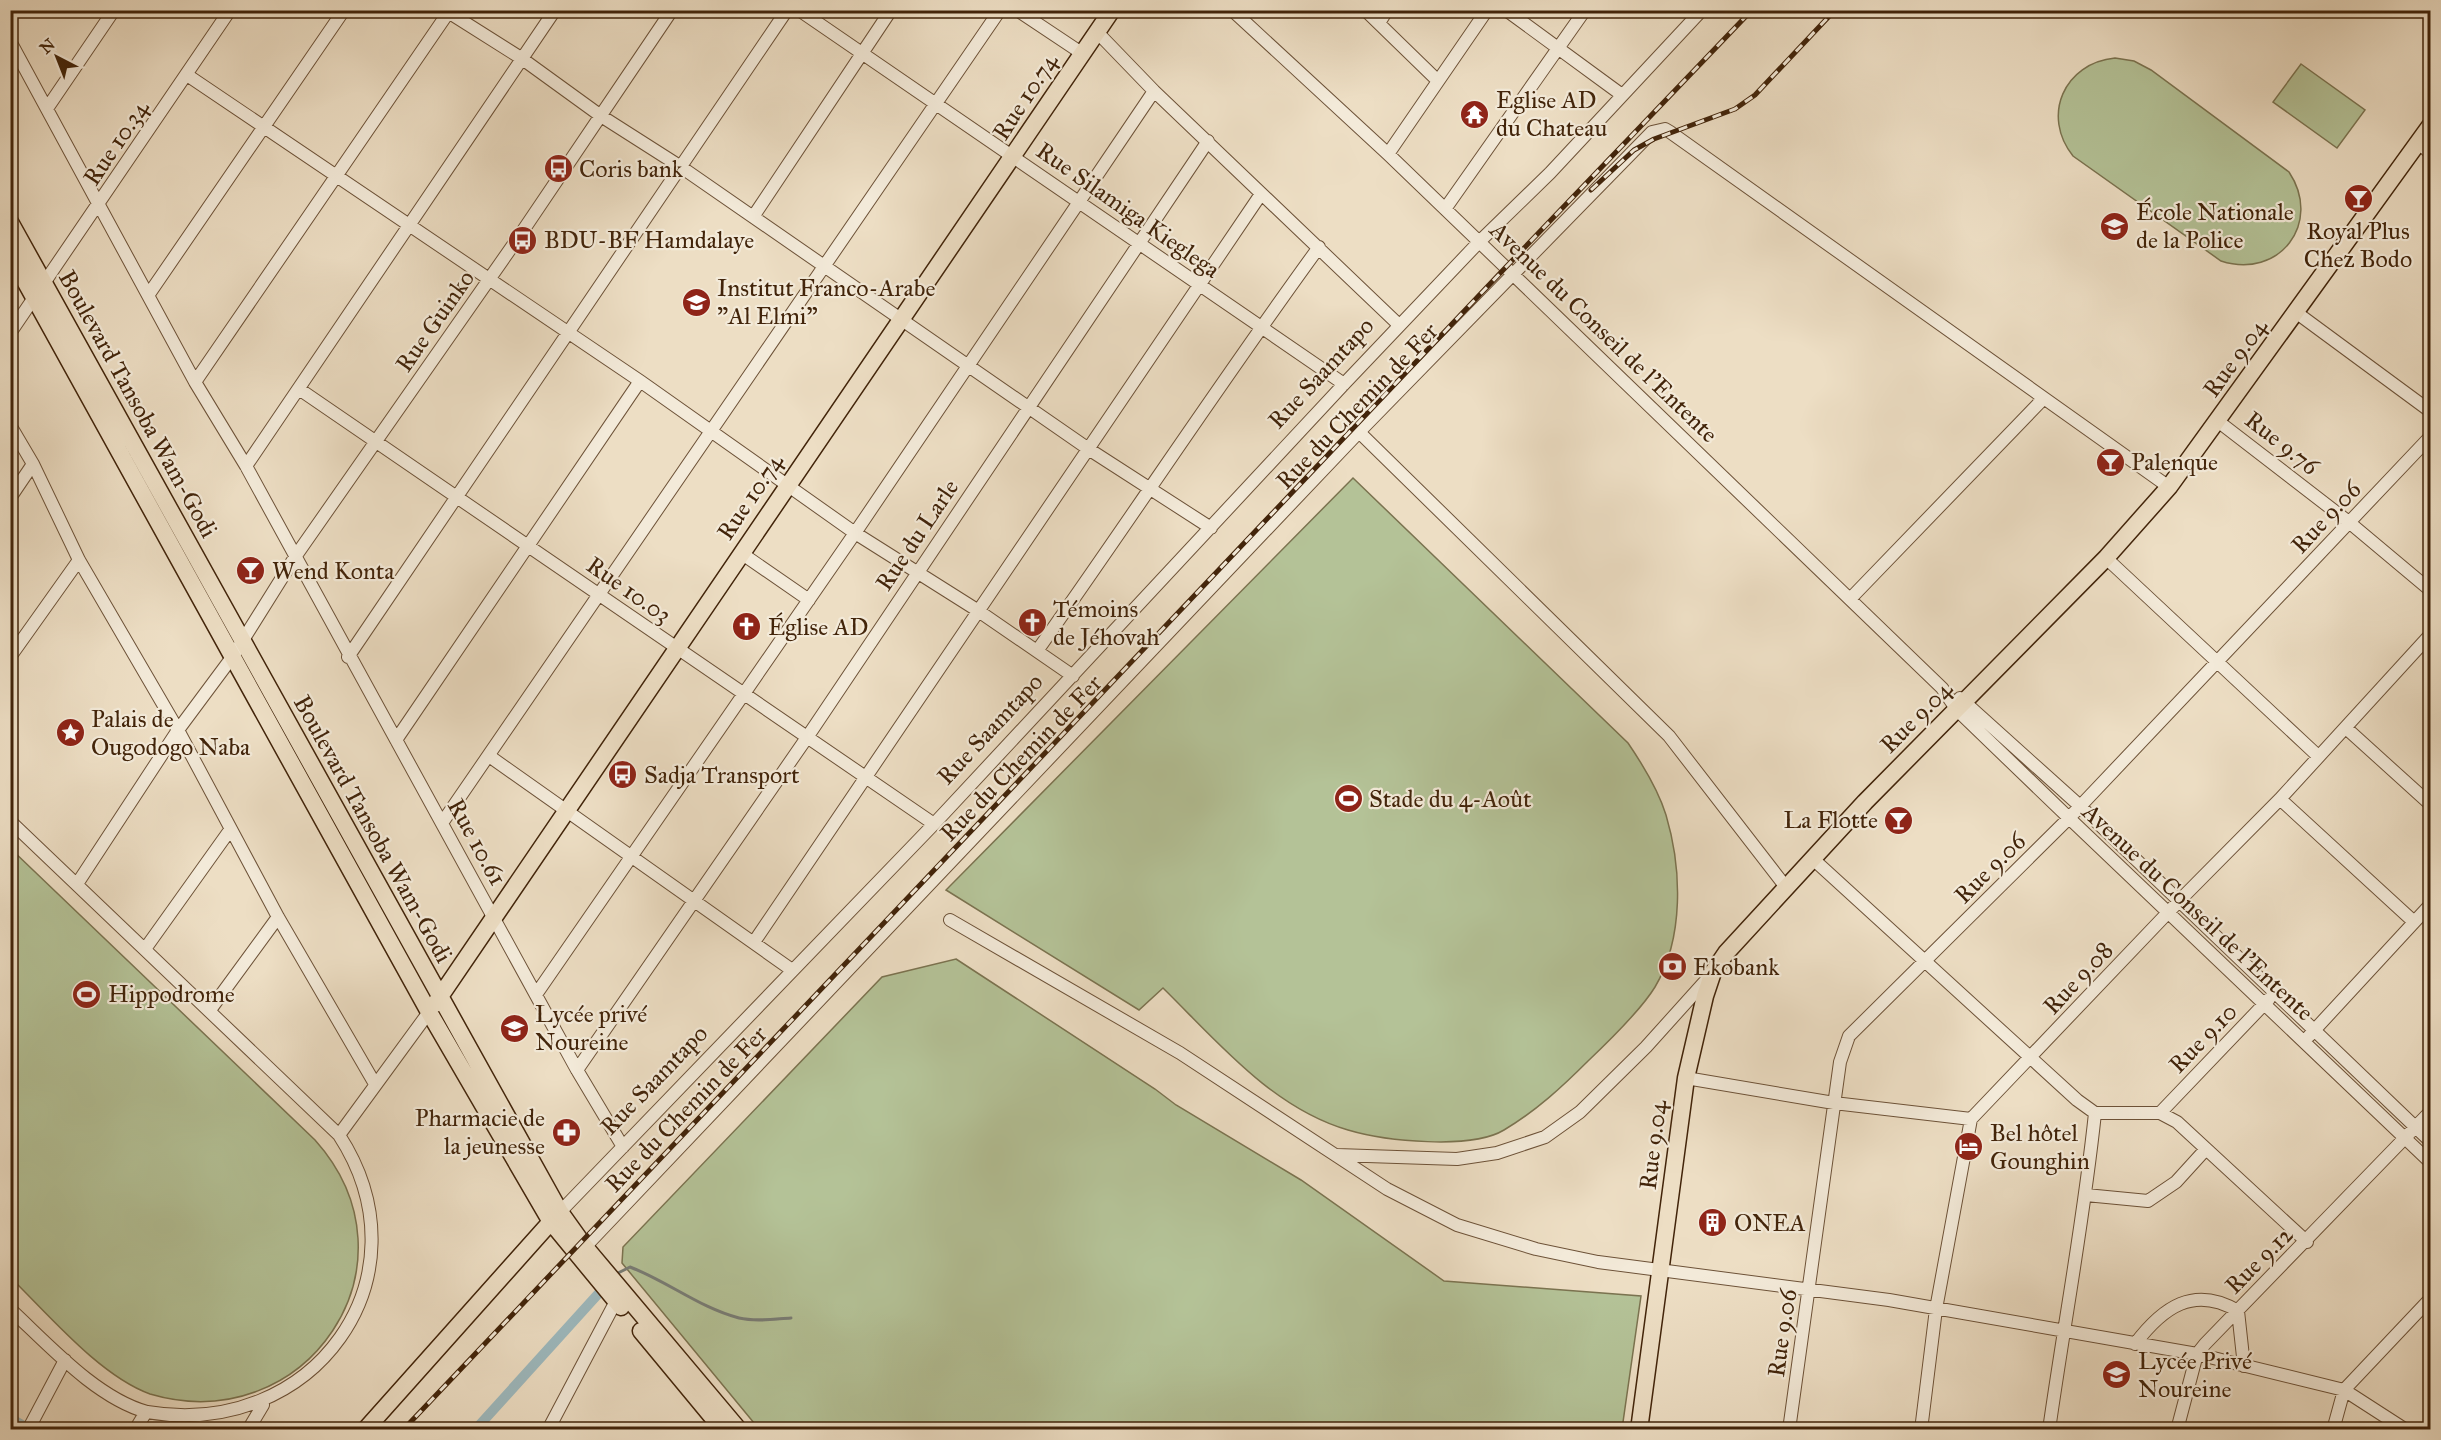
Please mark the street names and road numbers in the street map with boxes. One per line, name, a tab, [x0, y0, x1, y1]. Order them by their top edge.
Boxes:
street label: Rue 10.74	[986, 48, 1064, 146]
street label: Rue 10.34	[77, 94, 156, 191]
street label: Rue Silamiga Kieglega	[1030, 135, 1226, 285]
street label: Avenue du Conseil de l'Entente	[1483, 214, 1724, 449]
street label: Rue Guinko	[389, 264, 481, 378]
street label: Boulevard Tansoba Wam-Godi	[52, 265, 224, 543]
street label: Rue Saamtapo	[1262, 311, 1380, 435]
street label: Rue 9.04	[2196, 312, 2274, 403]
street label: Rue du Chemin de Fer	[1270, 316, 1444, 496]
street label: Rue 9.76	[2239, 405, 2326, 482]
street label: Rue 10.74	[710, 448, 790, 546]
street label: Rue du Larle	[869, 474, 965, 596]
street label: Rue 9.06	[2285, 474, 2368, 560]
street label: Rue 10.03	[581, 550, 677, 630]
street label: Rue Saamtapo	[931, 667, 1049, 791]
street label: Rue du Chemin de Fer	[934, 668, 1108, 848]
street label: Rue 9.04	[1874, 674, 1959, 759]
street label: Boulevard Tansoba Wam-Godi	[287, 690, 459, 968]
street label: Rue 10.61	[441, 793, 513, 891]
street label: Avenue du Conseil de l'Entente	[2075, 796, 2320, 1027]
street label: Rue 9.06	[1948, 826, 2032, 910]
street label: Rue 9.08	[2037, 935, 2119, 1021]
street label: Rue 9.10	[2162, 997, 2244, 1079]
street label: Rue Saamtapo	[594, 1019, 714, 1141]
street label: Rue du Chemin de Fer	[599, 1019, 773, 1199]
street label: Rue 9.04	[1633, 1098, 1673, 1191]
street label: Rue 9.12	[2219, 1220, 2299, 1300]
street label: Rue 9.06	[1761, 1286, 1803, 1379]

